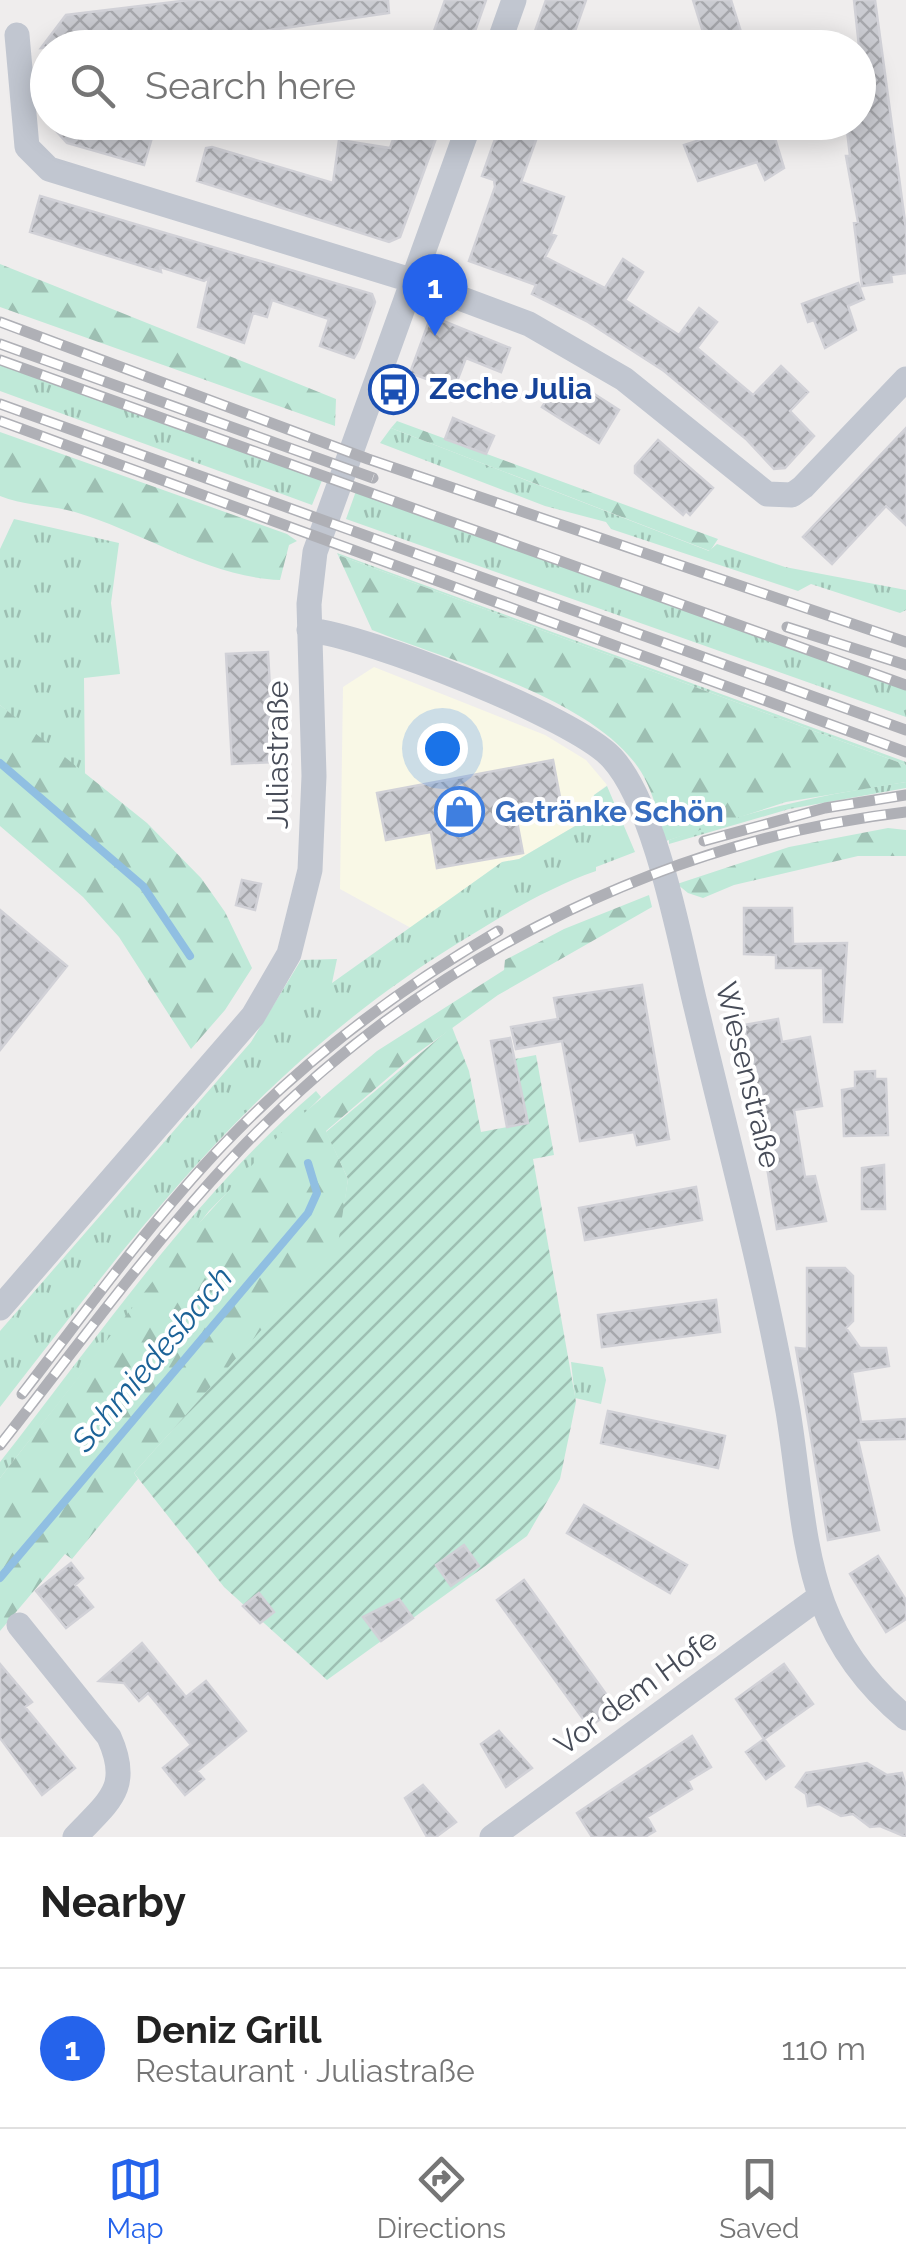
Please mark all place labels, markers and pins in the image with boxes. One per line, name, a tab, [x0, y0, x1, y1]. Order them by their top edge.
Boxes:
pin: 1	[402, 254, 468, 336]
bus stop icon: Zeche Julia	[368, 363, 420, 415]
place label: Zeche Julia	[429, 371, 592, 406]
shop icon: Getränke Schön	[434, 786, 486, 838]
place label: Getränke Schön	[495, 794, 724, 829]

